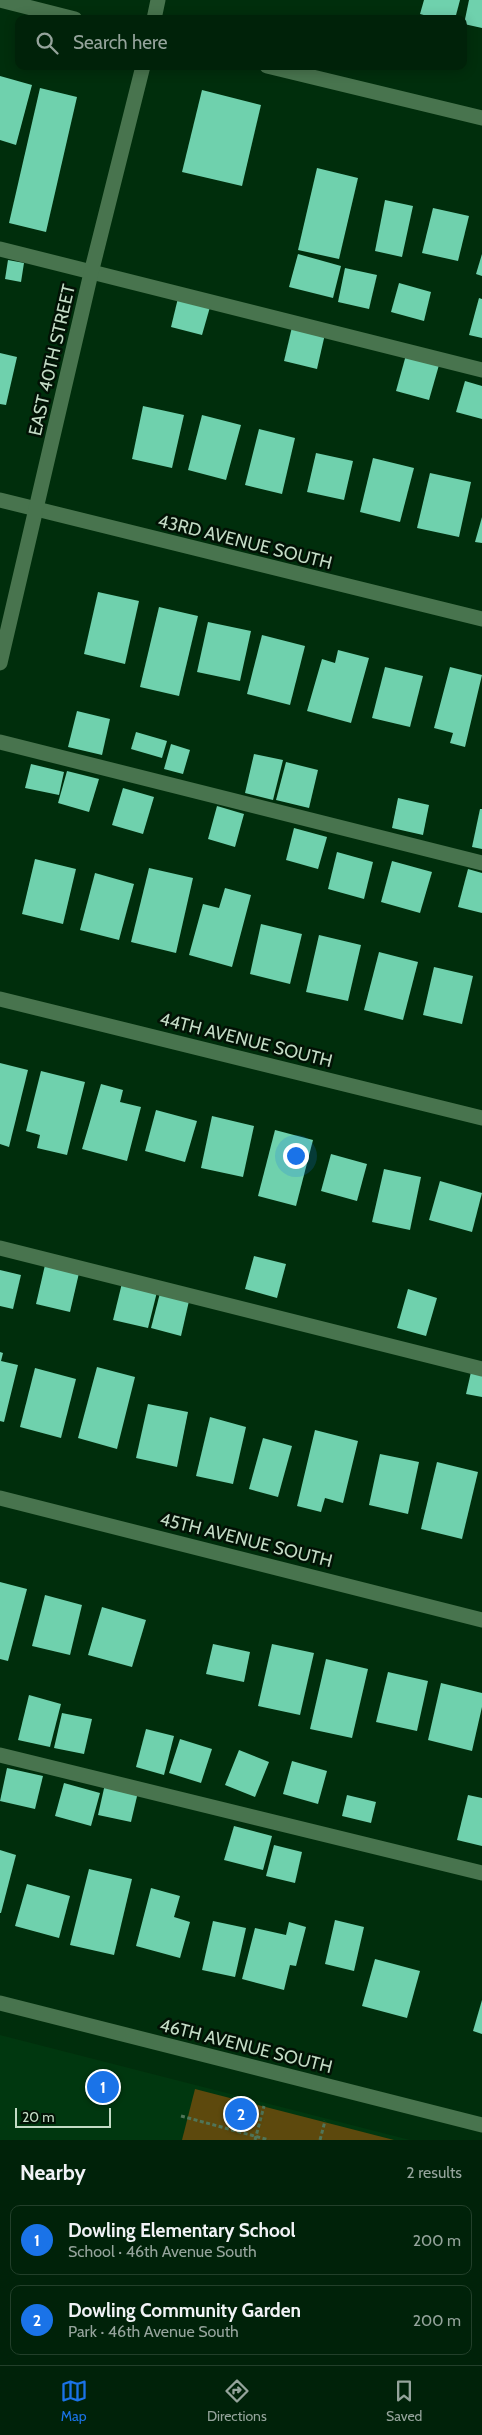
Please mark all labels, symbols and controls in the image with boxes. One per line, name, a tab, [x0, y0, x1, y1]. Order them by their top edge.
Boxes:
search box	[15, 15, 467, 70]
icon: search	[33, 29, 61, 57]
text: Search here	[73, 31, 167, 54]
street label: EAST 40TH STREET	[24, 282, 80, 438]
street label: 43RD AVENUE SOUTH	[156, 510, 334, 574]
street label: 44TH AVENUE SOUTH	[157, 1008, 335, 1072]
your location	[283, 1143, 309, 1169]
street label: 45TH AVENUE SOUTH	[157, 1508, 335, 1572]
street label: 46TH AVENUE SOUTH	[157, 2014, 335, 2078]
pin: 1	[87, 2068, 119, 2106]
pin: 2	[225, 2095, 257, 2133]
scale bar	[15, 2105, 111, 2128]
text: 20 m	[22, 2108, 55, 2126]
text: Nearby	[20, 2160, 86, 2185]
text: 2 results	[406, 2163, 462, 2182]
text: Dowling Elementary School	[68, 2219, 296, 2242]
text: 1	[34, 2231, 40, 2250]
text: 200 m	[413, 2231, 461, 2250]
text: School · 46th Avenue South	[68, 2242, 257, 2261]
text: Dowling Community Garden	[68, 2299, 301, 2322]
text: 2	[33, 2311, 41, 2330]
text: 200 m	[413, 2311, 461, 2330]
text: Park · 46th Avenue South	[68, 2322, 239, 2341]
tab: Map	[60, 2377, 88, 2425]
tab: Directions	[207, 2377, 267, 2425]
tab: Saved	[386, 2377, 422, 2425]

